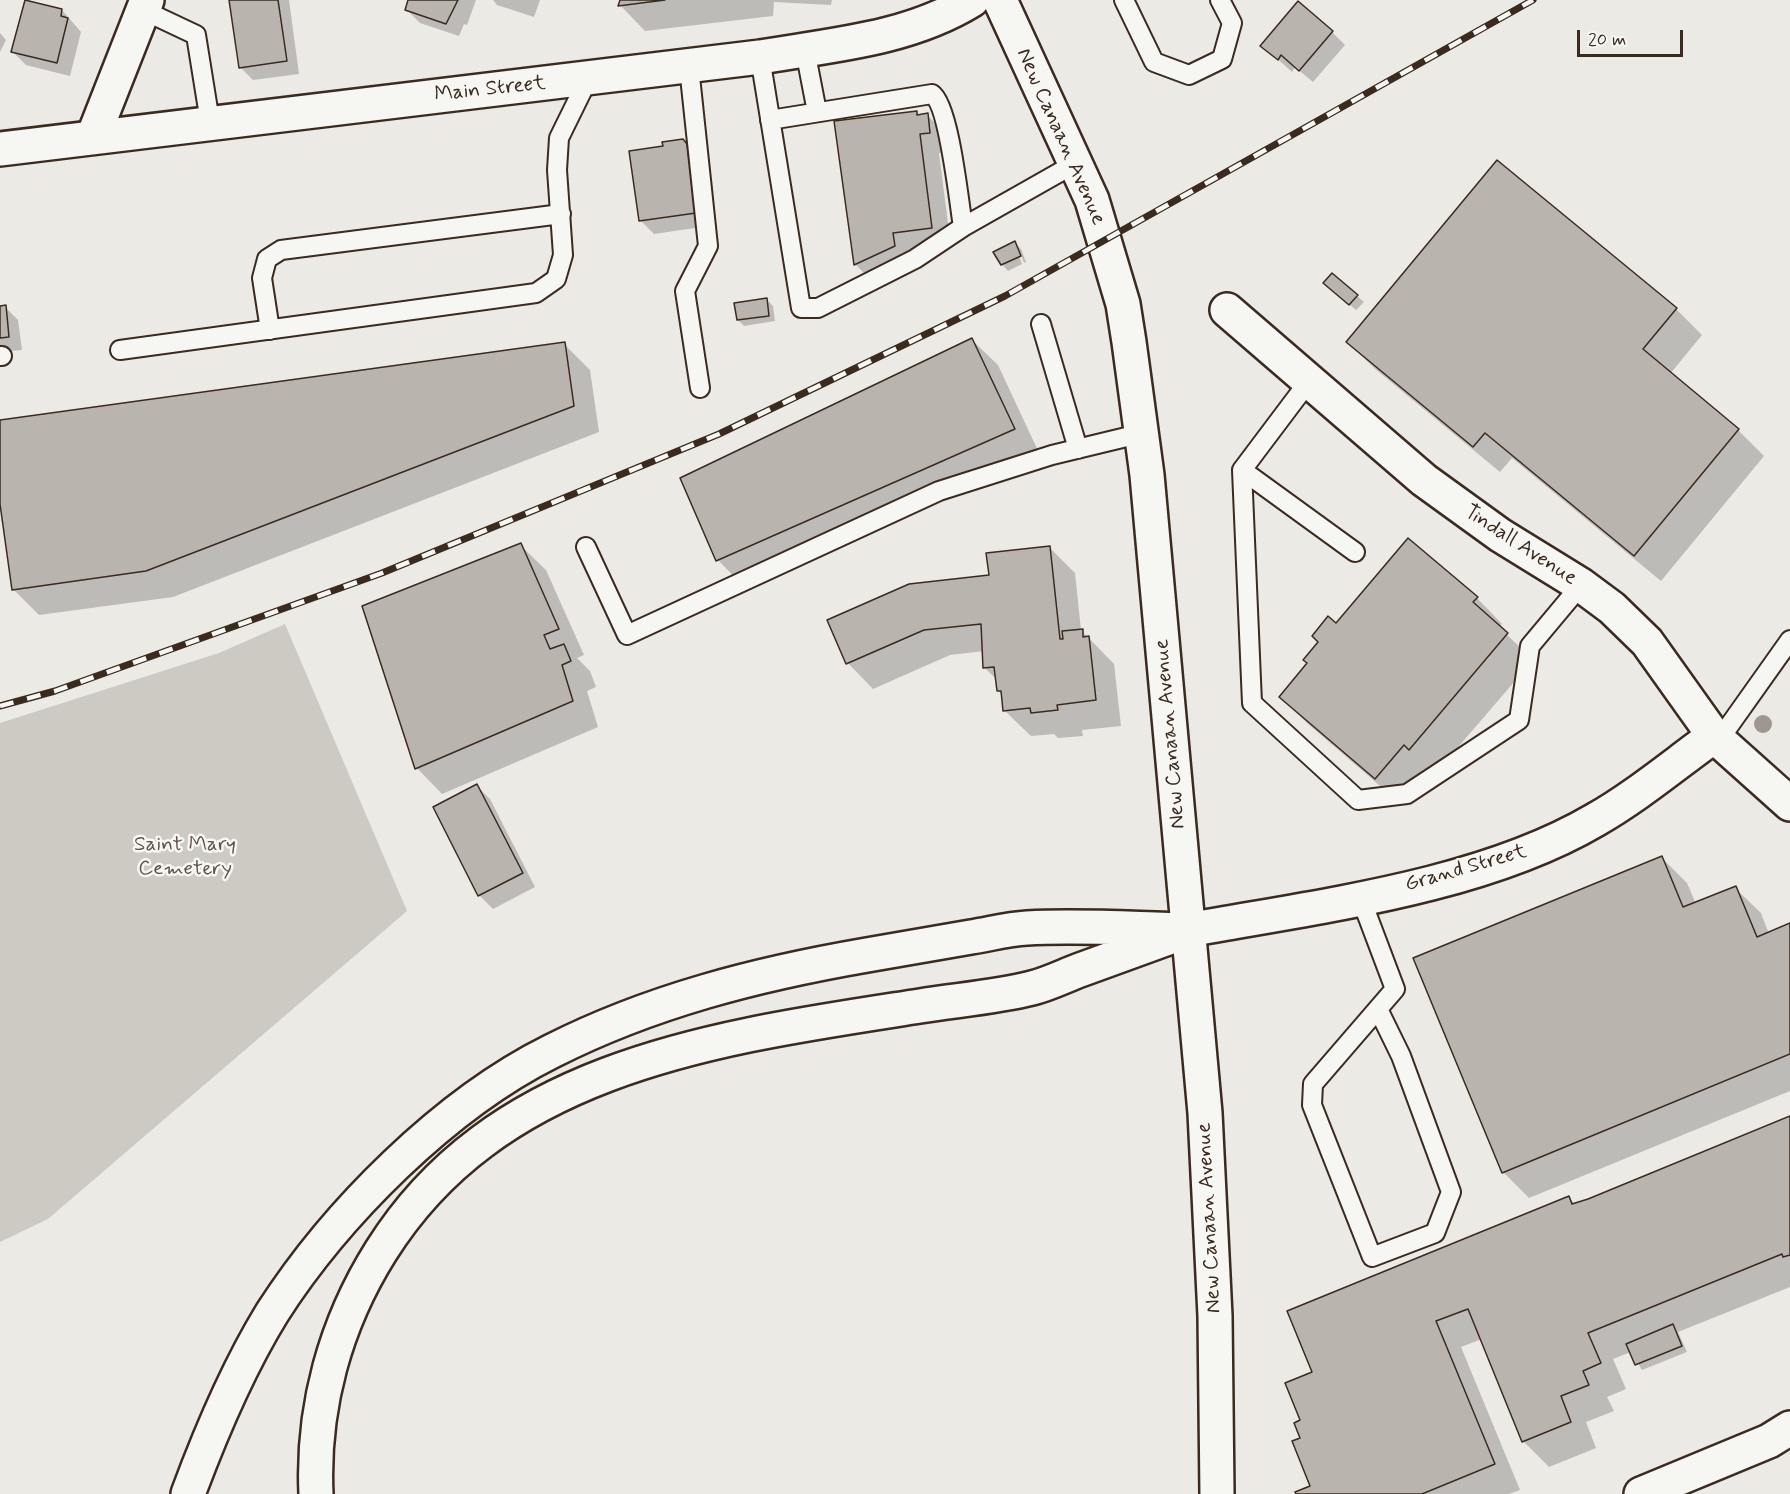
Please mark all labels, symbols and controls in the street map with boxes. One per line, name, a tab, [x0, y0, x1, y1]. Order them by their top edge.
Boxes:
scale bar	[1580, 18, 1686, 56]
text: 20 m	[1588, 28, 1626, 52]
street label: New Canaan Avenue	[1010, 45, 1110, 229]
street label: Main Street	[433, 72, 547, 108]
street label: Tindall Avenue	[1459, 500, 1581, 592]
street label: New Canaan Avenue	[1150, 638, 1192, 830]
park label: Saint Mary Cemetery	[134, 833, 236, 883]
street label: Grand Street	[1402, 840, 1530, 898]
street label: New Canaan Avenue	[1192, 1122, 1228, 1314]

